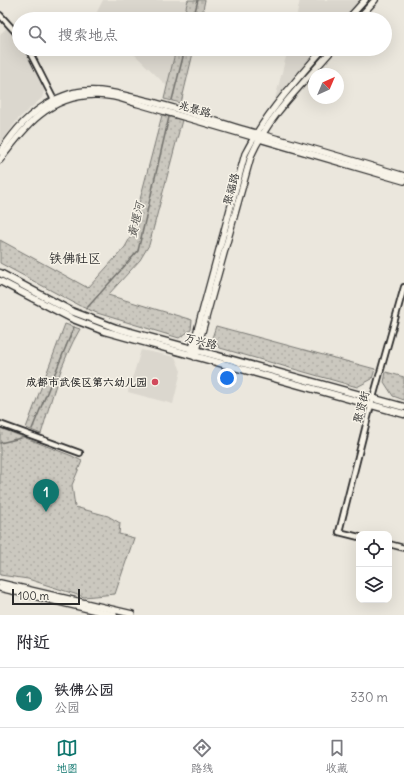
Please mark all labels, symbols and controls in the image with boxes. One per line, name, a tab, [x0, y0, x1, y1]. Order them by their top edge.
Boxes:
search box	[12, 12, 392, 56]
icon: search	[26, 23, 48, 45]
text: 搜索地点	[58, 25, 118, 44]
north arrow	[308, 68, 344, 104]
street label: 兆景路	[177, 98, 213, 120]
street label: 聚福路	[220, 171, 242, 207]
water label: 黄堰河	[124, 199, 147, 239]
district label: 铁佛社区	[49, 250, 101, 267]
street label: 万兴路	[183, 330, 219, 352]
your location	[217, 368, 237, 388]
place label: 成都市武侯区第六幼儿园	[26, 375, 147, 389]
marker: 成都市武侯区第六幼儿园	[150, 377, 160, 387]
street label: 聚贤街	[350, 388, 372, 425]
pin: 1	[33, 479, 59, 512]
map controls	[356, 531, 392, 603]
button: locate	[356, 531, 392, 567]
button: layers	[356, 567, 392, 603]
scale bar	[12, 587, 80, 606]
text: 100 m	[18, 589, 49, 603]
text: 附近	[16, 631, 50, 653]
text: 铁佛公园	[54, 680, 114, 699]
text: 1	[26, 689, 32, 706]
text: 330 m	[350, 689, 388, 706]
text: 公园	[54, 699, 80, 716]
tab: 地图	[56, 737, 78, 775]
tab: 路线	[191, 737, 213, 775]
tab: 收藏	[326, 737, 348, 775]

